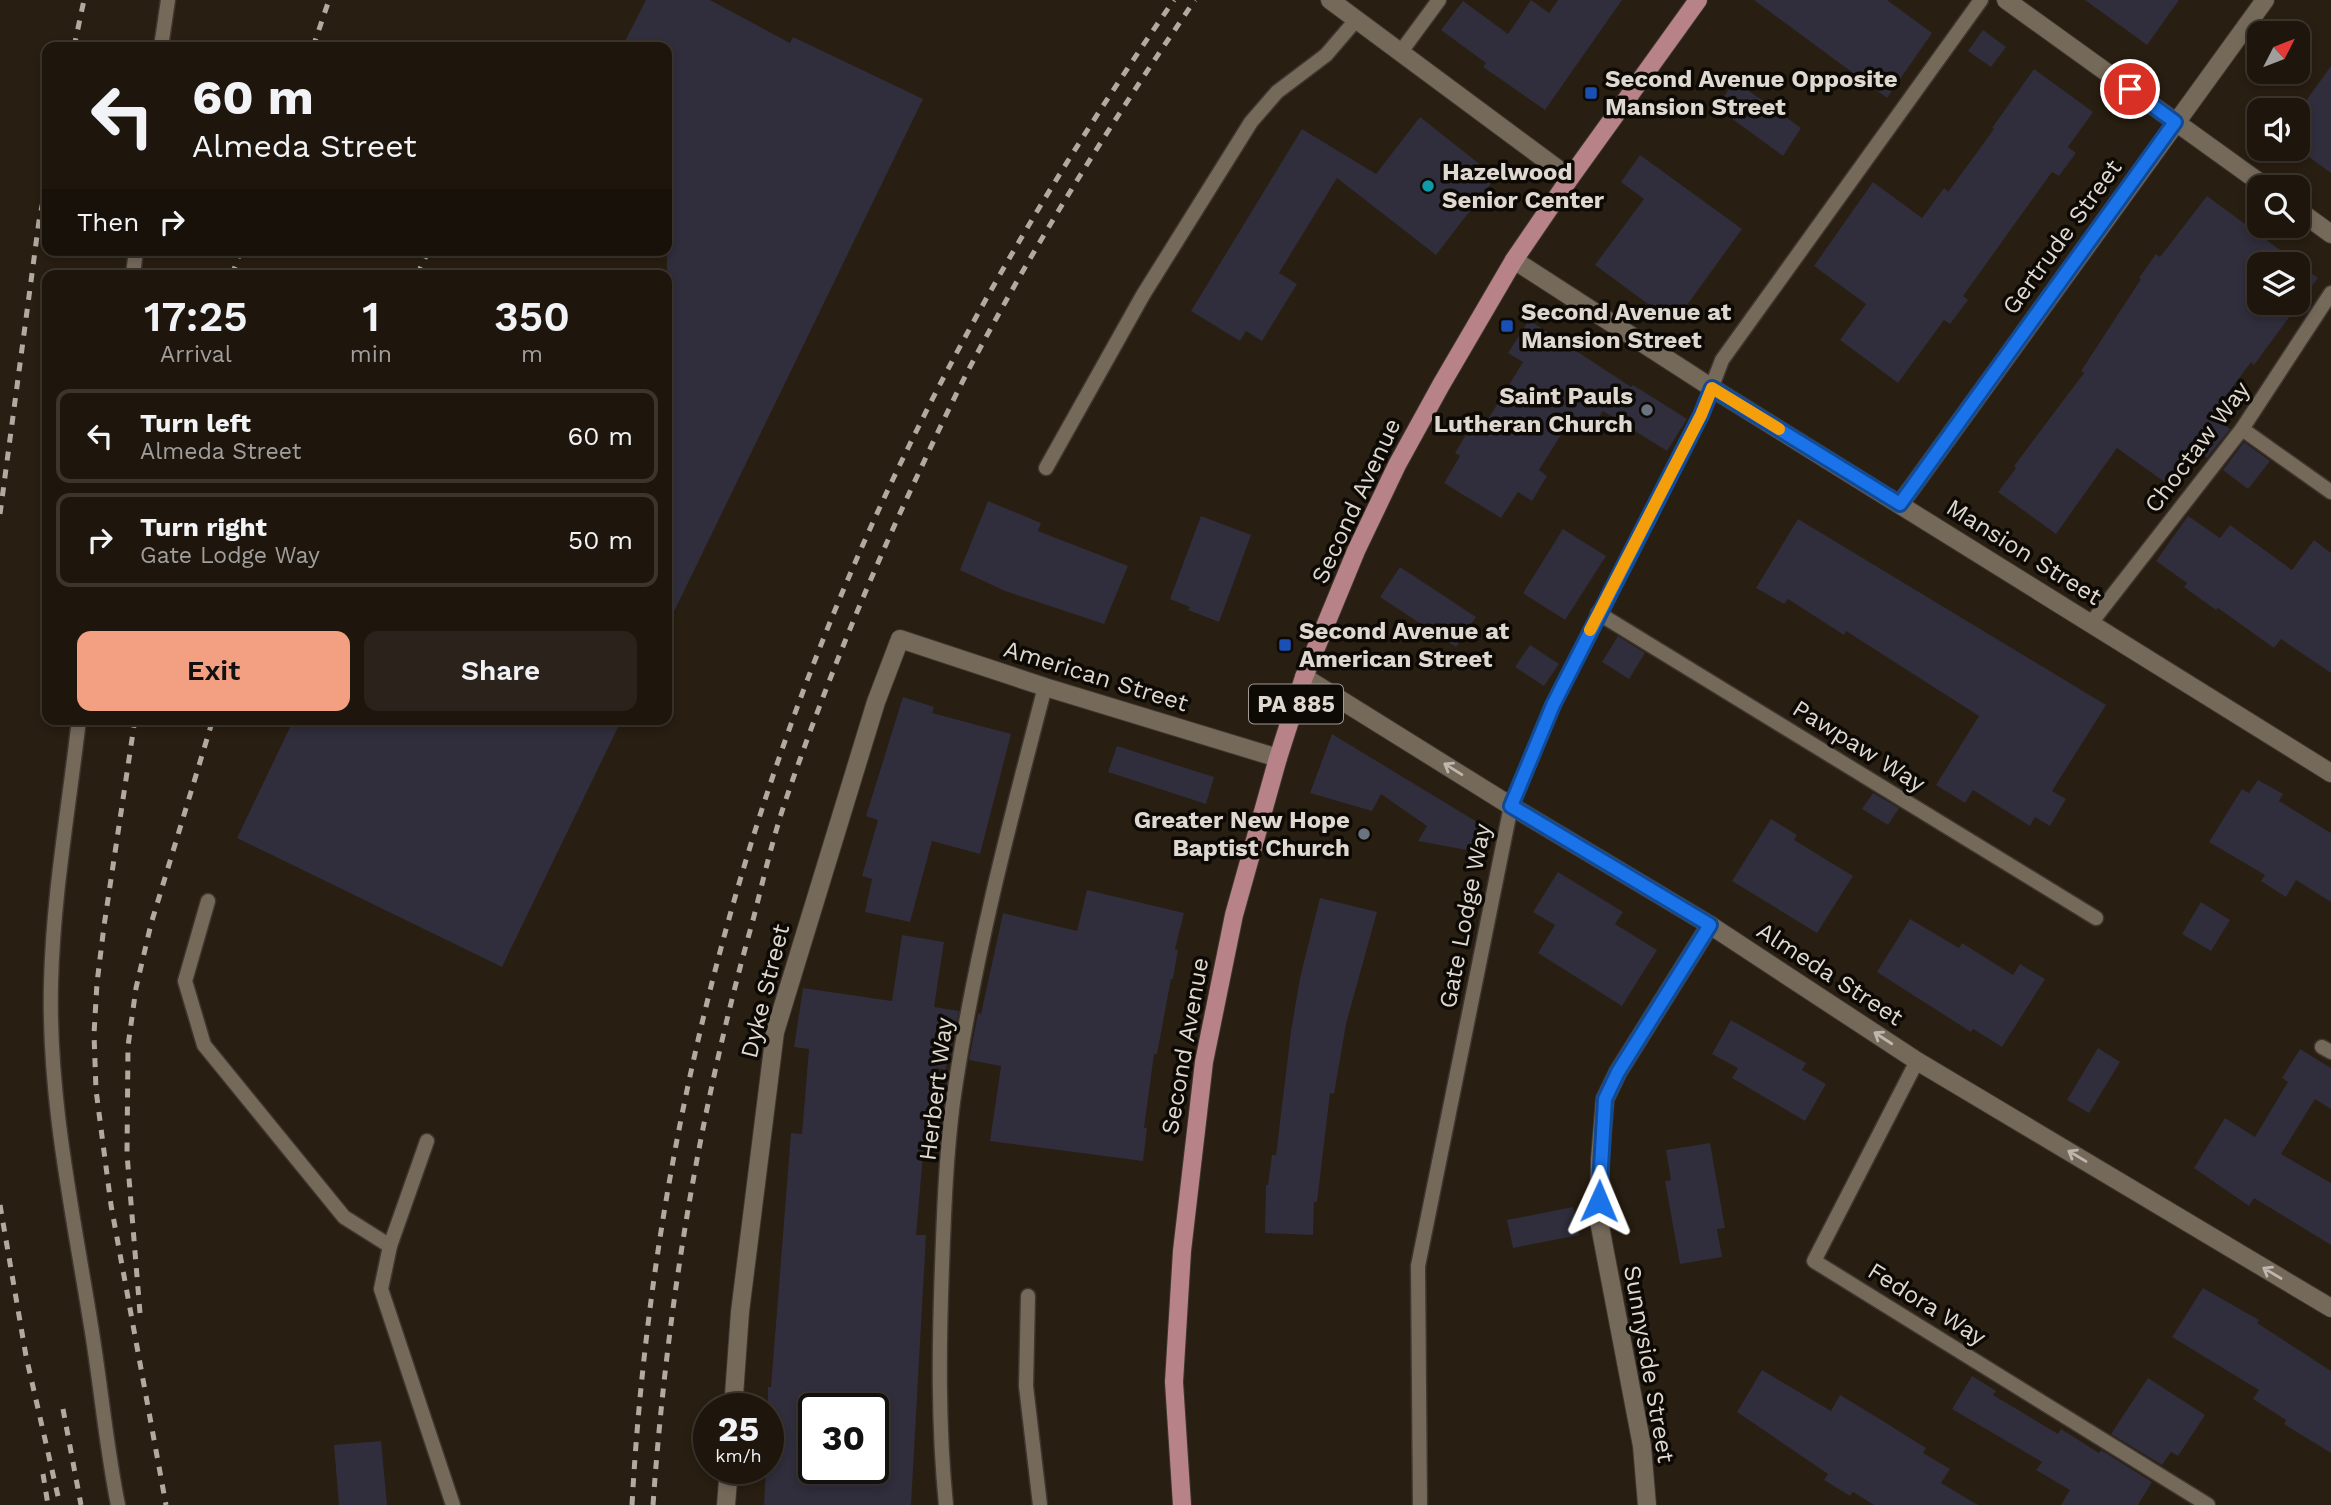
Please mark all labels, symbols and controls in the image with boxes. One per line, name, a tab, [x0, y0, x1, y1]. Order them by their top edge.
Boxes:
north arrow	[2247, 21, 2310, 84]
map controls	[2247, 21, 2310, 315]
pin	[2100, 59, 2160, 119]
place label: Second Avenue Opposite Mansion Street	[1605, 65, 1898, 121]
text: 60 m	[192, 68, 314, 126]
icon: left	[77, 70, 168, 161]
icon: arrive	[2111, 70, 2149, 108]
marker: Second Avenue Opposite Mansion Street	[1583, 85, 1599, 101]
button: sound	[2247, 98, 2310, 161]
text: Almeda Street	[192, 127, 417, 165]
street label: Gertrude Street	[1997, 154, 2127, 320]
place label: Hazelwood Senior Center	[1442, 158, 1605, 214]
button: search	[2247, 175, 2310, 238]
marker: Hazelwood Senior Center	[1420, 178, 1436, 194]
icon: right	[153, 203, 191, 241]
text: Then	[77, 207, 139, 237]
button: layers	[2247, 252, 2310, 315]
text: 17:25	[144, 292, 248, 341]
text: 1	[362, 292, 380, 341]
text: 350	[494, 292, 570, 341]
place label: Second Avenue at Mansion Street	[1521, 298, 1732, 354]
marker: Second Avenue at Mansion Street	[1499, 318, 1515, 334]
text: Arrival	[160, 341, 232, 368]
text: min	[350, 341, 392, 368]
text: m	[521, 341, 543, 368]
street label: Choctaw Way	[2139, 375, 2256, 518]
place label: Saint Pauls Lutheran Church	[1434, 382, 1633, 438]
marker: Saint Pauls Lutheran Church	[1639, 402, 1655, 418]
text: Turn left	[140, 408, 251, 438]
street label: Second Avenue	[1305, 414, 1407, 588]
icon: left	[81, 417, 119, 455]
text: 60 m	[567, 421, 633, 451]
text: Almeda Street	[140, 438, 301, 465]
street label: Mansion Street	[1941, 493, 2107, 611]
text: Turn right	[140, 512, 267, 542]
icon: right	[81, 521, 119, 559]
text: 50 m	[568, 525, 633, 555]
text: Gate Lodge Way	[140, 542, 320, 569]
place label: Second Avenue at American Street	[1299, 617, 1510, 673]
button: Exit	[77, 631, 350, 711]
button: Share	[364, 631, 637, 711]
street label: American Street	[1001, 635, 1191, 717]
marker: Second Avenue at American Street	[1277, 637, 1293, 653]
road number: PA 885	[1249, 684, 1343, 724]
street label: Pawpaw Way	[1788, 694, 1931, 798]
one-way arrow	[1443, 762, 1463, 776]
place label: Greater New Hope Baptist Church	[1134, 806, 1350, 862]
street label: Gate Lodge Way	[1433, 821, 1497, 1011]
marker: Greater New Hope Baptist Church	[1356, 826, 1372, 842]
street label: Almeda Street	[1752, 916, 1908, 1032]
street label: Dyke Street	[735, 921, 795, 1061]
street label: Second Avenue	[1156, 955, 1214, 1137]
street label: Herbert Way	[913, 1015, 959, 1162]
one-way arrow	[1874, 1031, 1893, 1045]
one-way arrow	[2068, 1149, 2088, 1163]
position arrow	[1562, 1164, 1636, 1238]
street label: Fedora Way	[1863, 1257, 1992, 1352]
street label: Sunnyside Street	[1618, 1263, 1680, 1465]
one-way arrow	[2263, 1266, 2283, 1280]
speed limit sign: 30	[798, 1393, 889, 1484]
text: 25	[718, 1408, 759, 1450]
text: km/h	[715, 1445, 762, 1466]

